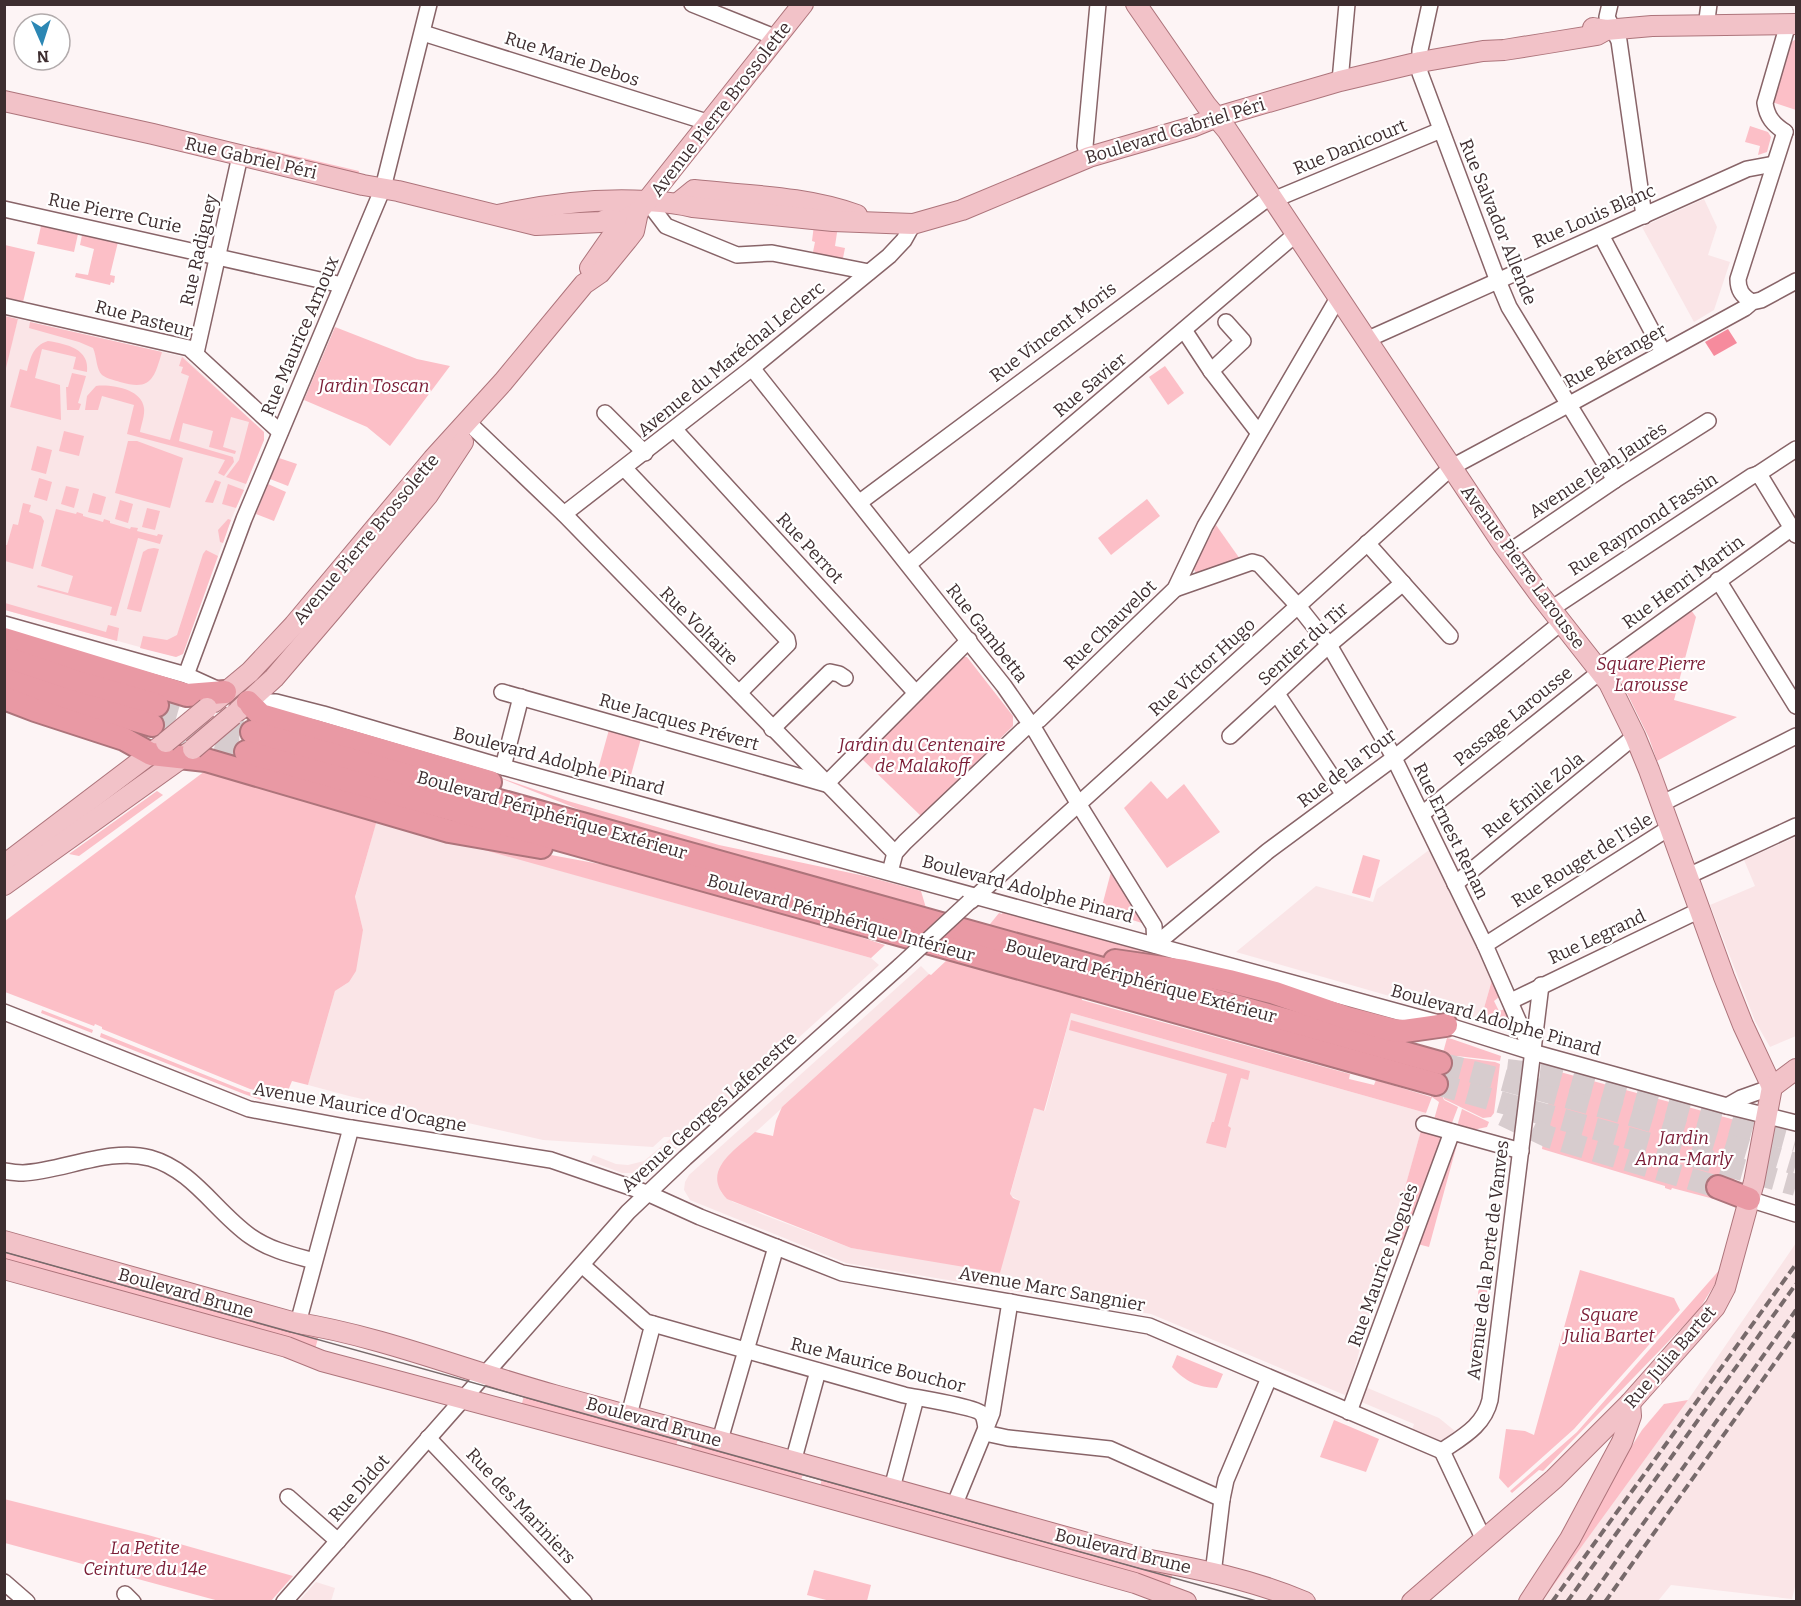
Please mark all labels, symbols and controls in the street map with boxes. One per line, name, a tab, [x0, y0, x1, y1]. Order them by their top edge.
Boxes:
north arrow	[12, 12, 72, 72]
street label: Avenue Pierre Brossolette	[646, 17, 796, 201]
street label: Rue Marie Debos	[502, 27, 642, 91]
text: N	[36, 47, 49, 66]
street label: Boulevard Gabriel Péri	[1082, 93, 1268, 169]
street label: Rue Danicourt	[1290, 114, 1410, 180]
street label: Rue Gabriel Péri	[183, 132, 319, 184]
street label: Rue Salvador Allende	[1455, 136, 1541, 308]
street label: Rue Louis Blanc	[1529, 179, 1659, 253]
street label: Rue Pierre Curie	[46, 188, 184, 238]
street label: Rue Radiguey	[175, 192, 223, 308]
street label: Rue Maurice Arnoux	[256, 253, 344, 419]
street label: Avenue du Maréchal Leclerc	[633, 277, 829, 441]
street label: Rue Vincent Moris	[985, 277, 1121, 387]
street label: Rue Pasteur	[93, 295, 195, 343]
street label: Rue Béranger	[1560, 319, 1670, 393]
street label: Rue Savier	[1049, 348, 1131, 422]
park label: Jardin Toscan	[317, 375, 429, 397]
street label: Avenue Jean Jaurès	[1525, 417, 1671, 523]
street label: Avenue Pierre Brossolette	[288, 449, 444, 629]
street label: Rue Raymond Fassin	[1564, 467, 1722, 580]
street label: Avenue Pierre Larousse	[1456, 481, 1590, 653]
street label: Rue Perrot	[772, 508, 849, 588]
street label: Rue Henri Martin	[1618, 530, 1749, 633]
street label: Rue Chauvelot	[1059, 575, 1161, 675]
street label: Rue Gambetta	[942, 579, 1032, 687]
street label: Rue Voltaire	[655, 582, 743, 670]
street label: Sentier du Tir	[1253, 598, 1353, 690]
street label: Rue Victor Hugo	[1144, 613, 1260, 721]
park label: Square Pierre Larousse	[1596, 653, 1706, 696]
street label: Passage Larousse	[1449, 661, 1577, 771]
street label: Rue Jacques Prévert	[597, 689, 762, 755]
street label: Boulevard Adolphe Pinard	[451, 722, 667, 800]
street label: Rue de la Tour	[1293, 724, 1401, 812]
park label: Jardin du Centenaire de Malakoff	[837, 734, 1005, 777]
street label: Rue Émile Zola	[1477, 746, 1588, 843]
street label: Rue Ernest Renan	[1409, 759, 1494, 903]
street label: Boulevard Périphérique Extérieur	[414, 766, 690, 864]
street label: Rue Rouget de l'Isle	[1508, 808, 1656, 912]
street label: Boulevard Adolphe Pinard	[920, 850, 1136, 928]
street label: Boulevard Périphérique Intérieur	[705, 869, 977, 967]
street label: Rue Legrand	[1545, 905, 1649, 969]
street label: Boulevard Périphérique Extérieur	[1003, 934, 1279, 1028]
street label: Boulevard Adolphe Pinard	[1388, 979, 1604, 1061]
street label: Avenue Georges Lafenestre	[617, 1027, 801, 1197]
street label: Avenue Maurice d'Ocagne	[252, 1077, 468, 1137]
park label: Jardin Anna-Marly	[1634, 1127, 1734, 1170]
street label: Avenue de la Porte de Vanves	[1462, 1139, 1514, 1381]
street label: Rue Maurice Noguès	[1343, 1180, 1423, 1350]
street label: Avenue Marc Sangnier	[957, 1262, 1147, 1316]
street label: Boulevard Brune	[116, 1263, 256, 1323]
street label: Rue Julia Bartet	[1620, 1301, 1721, 1413]
park label: Square Julia Bartet	[1561, 1304, 1655, 1347]
street label: Rue Maurice Bouchor	[788, 1333, 968, 1397]
street label: Boulevard Brune	[584, 1392, 724, 1452]
street label: Rue des Mariniers	[462, 1443, 580, 1569]
street label: Rue Didot	[324, 1450, 394, 1526]
street label: Boulevard Brune	[1052, 1523, 1194, 1579]
park label: La Petite Ceinture du 14e	[83, 1537, 207, 1580]

